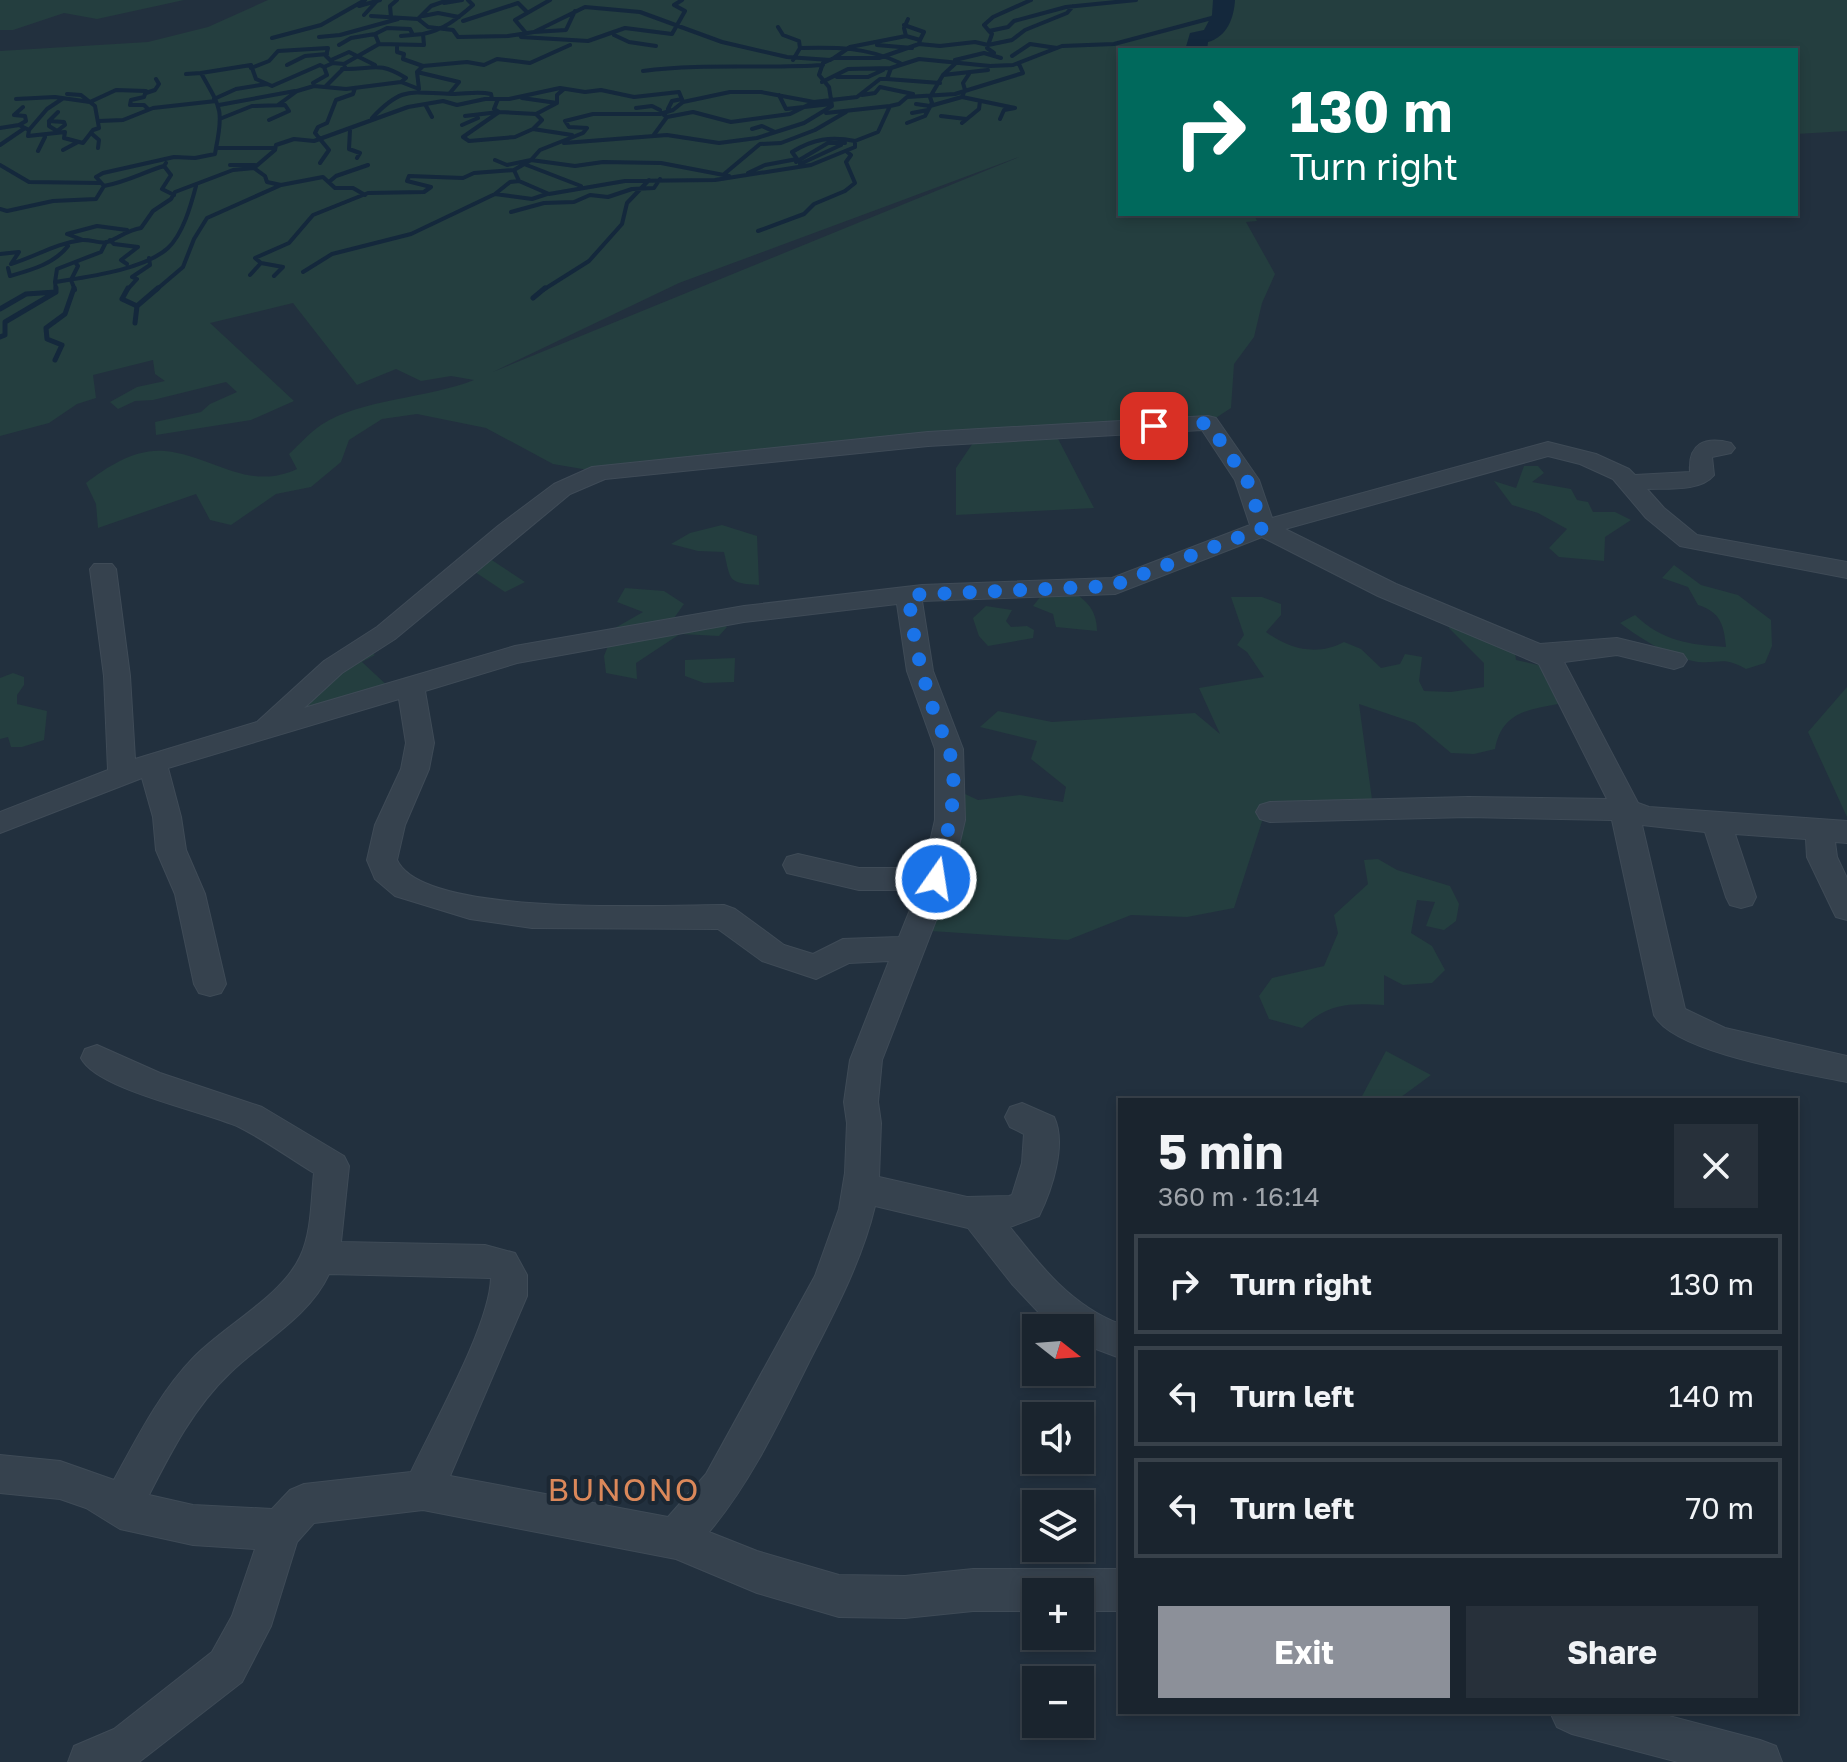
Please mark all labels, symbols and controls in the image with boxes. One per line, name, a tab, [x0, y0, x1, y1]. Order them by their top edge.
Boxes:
text: 130 m	[1290, 77, 1452, 144]
icon: right	[1158, 80, 1262, 184]
text: Turn right	[1290, 145, 1458, 188]
pin	[1120, 392, 1188, 460]
icon: arrive	[1132, 404, 1176, 448]
position arrow	[894, 837, 978, 921]
text: 5 min	[1158, 1122, 1283, 1180]
button: close	[1674, 1124, 1758, 1208]
text: 360 m · 16:14	[1158, 1181, 1320, 1212]
icon: right	[1162, 1262, 1206, 1306]
text: Turn right	[1230, 1266, 1372, 1302]
text: 130 m	[1669, 1266, 1754, 1302]
north arrow	[1022, 1314, 1094, 1386]
map controls	[1022, 1314, 1094, 1738]
icon: left	[1162, 1374, 1206, 1418]
text: Turn left	[1230, 1378, 1355, 1414]
text: 140 m	[1669, 1378, 1754, 1414]
button: sound	[1022, 1402, 1094, 1474]
district label: BUNONO	[548, 1470, 700, 1508]
icon: left	[1162, 1486, 1206, 1530]
button: layers	[1022, 1490, 1094, 1562]
text: Turn left	[1230, 1490, 1355, 1526]
text: 70 m	[1685, 1490, 1754, 1526]
button: +	[1022, 1578, 1094, 1650]
button: Exit	[1158, 1606, 1450, 1698]
button: Share	[1466, 1606, 1758, 1698]
button: −	[1022, 1666, 1094, 1738]

